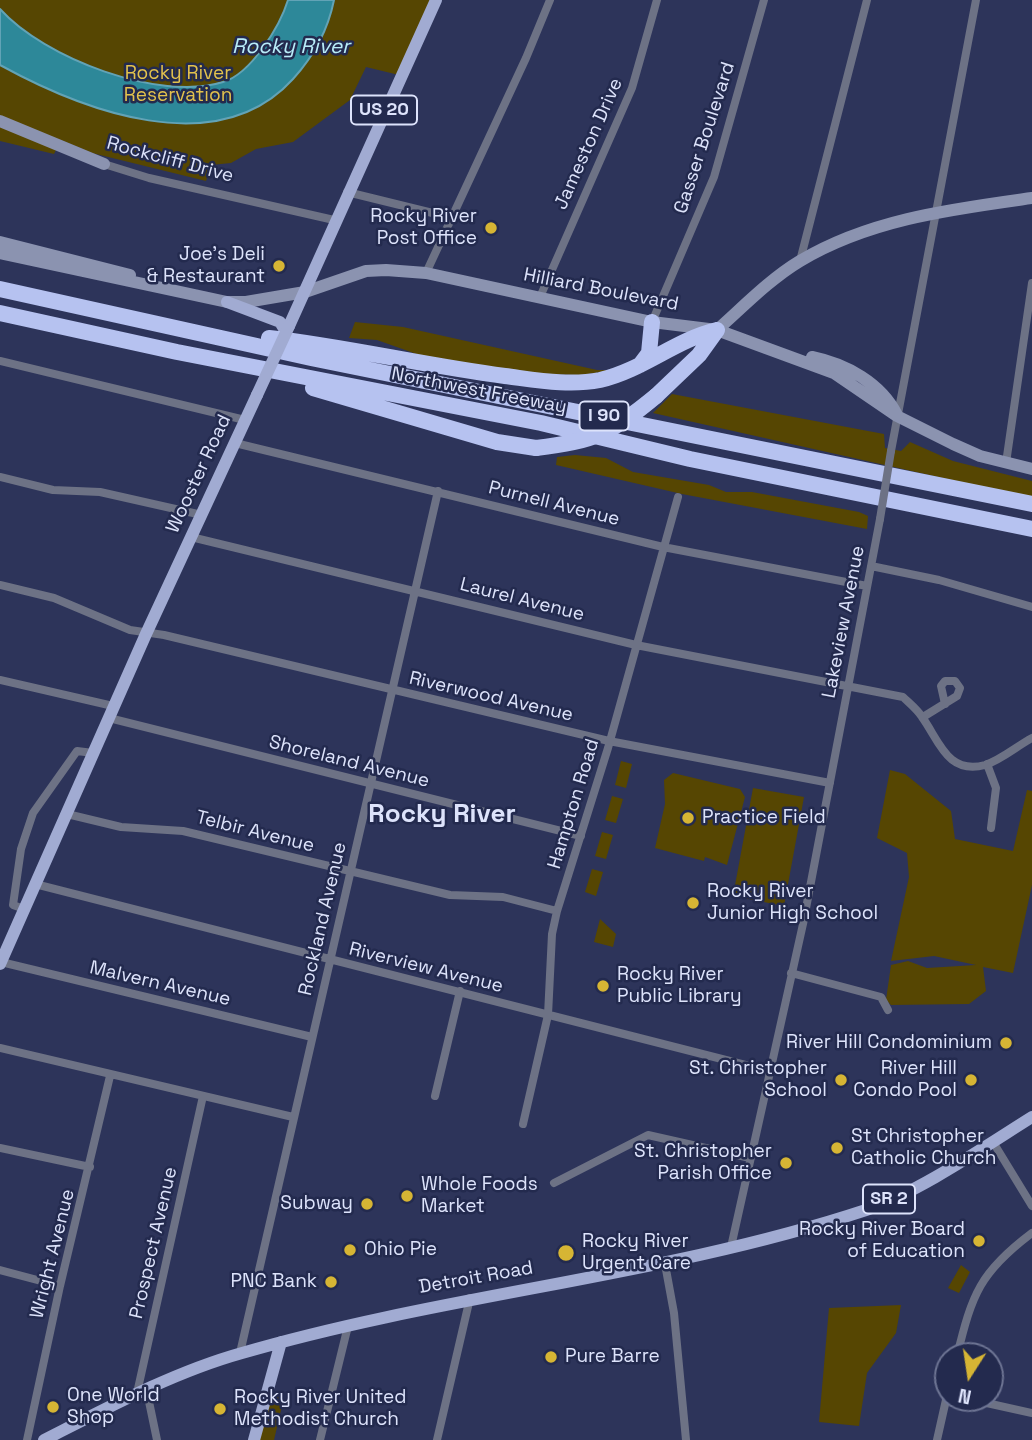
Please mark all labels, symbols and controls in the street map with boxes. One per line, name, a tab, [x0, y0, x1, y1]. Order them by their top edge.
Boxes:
water label: Rocky River	[232, 34, 350, 60]
street label: Gasser Boulevard	[670, 59, 740, 217]
park label: Rocky River Reservation	[124, 63, 232, 107]
street label: Jameston Drive	[550, 75, 628, 213]
road number: US 20	[351, 96, 417, 124]
street label: Rockcliff Drive	[104, 132, 236, 188]
place label: Rocky River Post Office	[370, 206, 477, 250]
marker: Rocky River Post Office	[483, 220, 499, 236]
place label: Joe's Deli & Restaurant	[147, 244, 265, 288]
marker: Joe's Deli & Restaurant	[271, 258, 287, 274]
street label: Hilliard Boulevard	[522, 264, 680, 316]
street label: Northwest Freeway	[389, 363, 569, 419]
road number: I 90	[580, 402, 628, 430]
street label: Wooster Road	[162, 411, 236, 537]
street label: Purnell Avenue	[486, 477, 622, 531]
street label: Lakeview Avenue	[818, 544, 870, 700]
street label: Laurel Avenue	[457, 574, 587, 626]
street label: Riverwood Avenue	[407, 667, 575, 727]
street label: Shoreland Avenue	[266, 731, 432, 793]
street label: Hampton Road	[543, 736, 605, 872]
district label: Rocky River	[368, 799, 516, 831]
street label: Telbir Avenue	[193, 806, 317, 858]
place label: Practice Field	[702, 807, 826, 829]
marker: Practice Field	[680, 810, 696, 826]
street label: Rockland Avenue	[294, 840, 352, 998]
place label: Rocky River Junior High School	[707, 881, 878, 925]
marker: Rocky River Junior High School	[685, 895, 701, 911]
street label: Riverview Avenue	[347, 938, 505, 998]
street label: Malvern Avenue	[87, 957, 233, 1011]
place label: Rocky River Public Library	[617, 964, 742, 1008]
marker: Rocky River Public Library	[595, 978, 611, 994]
place label: River Hill Condominium	[786, 1032, 992, 1054]
marker: River Hill Condominium	[998, 1035, 1014, 1051]
place label: St. Christopher School	[689, 1058, 827, 1102]
place label: River Hill Condo Pool	[853, 1058, 957, 1102]
marker: St. Christopher School	[833, 1072, 849, 1088]
marker: River Hill Condo Pool	[963, 1072, 979, 1088]
place label: St Christopher Catholic Church	[851, 1126, 996, 1170]
marker: St Christopher Catholic Church	[829, 1140, 845, 1156]
place label: St. Christopher Parish Office	[634, 1141, 772, 1185]
marker: St. Christopher Parish Office	[778, 1155, 794, 1171]
street label: Prospect Avenue	[125, 1165, 183, 1321]
place label: Whole Foods Market	[421, 1174, 538, 1218]
road number: SR 2	[863, 1184, 915, 1214]
street label: Wright Avenue	[26, 1187, 80, 1321]
marker: Whole Foods Market	[399, 1188, 415, 1204]
place label: Subway	[280, 1193, 353, 1215]
marker: Subway	[359, 1196, 375, 1212]
place label: Rocky River Board of Education	[799, 1219, 965, 1263]
place label: Rocky River Urgent Care	[582, 1231, 691, 1275]
marker: Rocky River Board of Education	[971, 1233, 987, 1249]
place label: Ohio Pie	[364, 1239, 437, 1261]
marker: Ohio Pie	[342, 1242, 358, 1258]
marker: Rocky River Urgent Care	[556, 1243, 576, 1263]
street label: Detroit Road	[417, 1257, 535, 1299]
place label: PNC Bank	[231, 1271, 317, 1293]
marker: PNC Bank	[323, 1274, 339, 1290]
north arrow	[934, 1342, 1004, 1412]
place label: Pure Barre	[565, 1346, 660, 1368]
marker: Pure Barre	[543, 1349, 559, 1365]
text: N	[956, 1383, 974, 1410]
place label: One World Shop	[67, 1385, 160, 1429]
place label: Rocky River United Methodist Church	[234, 1387, 406, 1431]
marker: One World Shop	[45, 1399, 61, 1415]
marker: Rocky River United Methodist Church	[212, 1401, 228, 1417]

